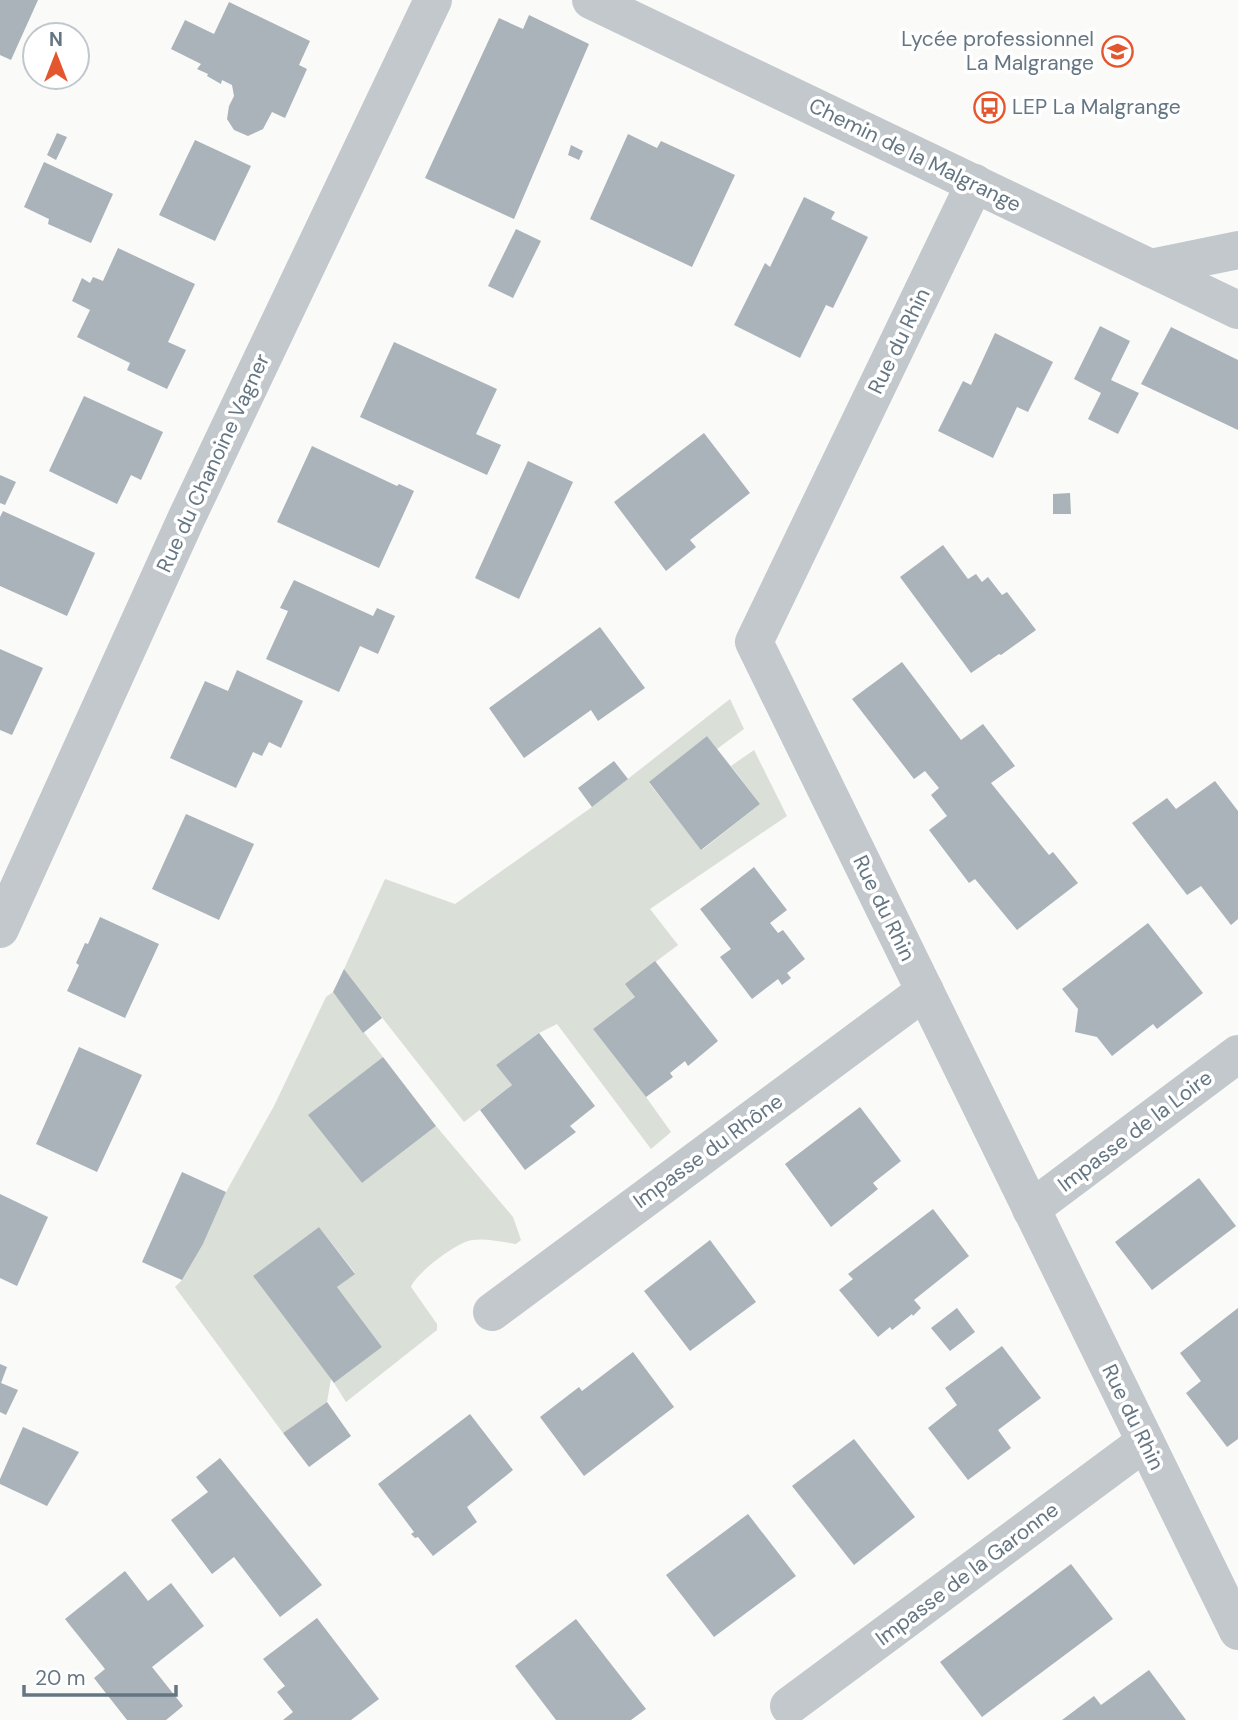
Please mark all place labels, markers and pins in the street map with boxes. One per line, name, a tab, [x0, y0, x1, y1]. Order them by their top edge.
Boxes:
place label: Lycée professionnel La Malgrange	[901, 25, 1094, 77]
school or university icon: Lycée professionnel La Malgrange	[1100, 34, 1134, 68]
bus stop icon: LEP La Malgrange	[972, 90, 1006, 124]
place label: LEP La Malgrange	[1012, 93, 1181, 121]

